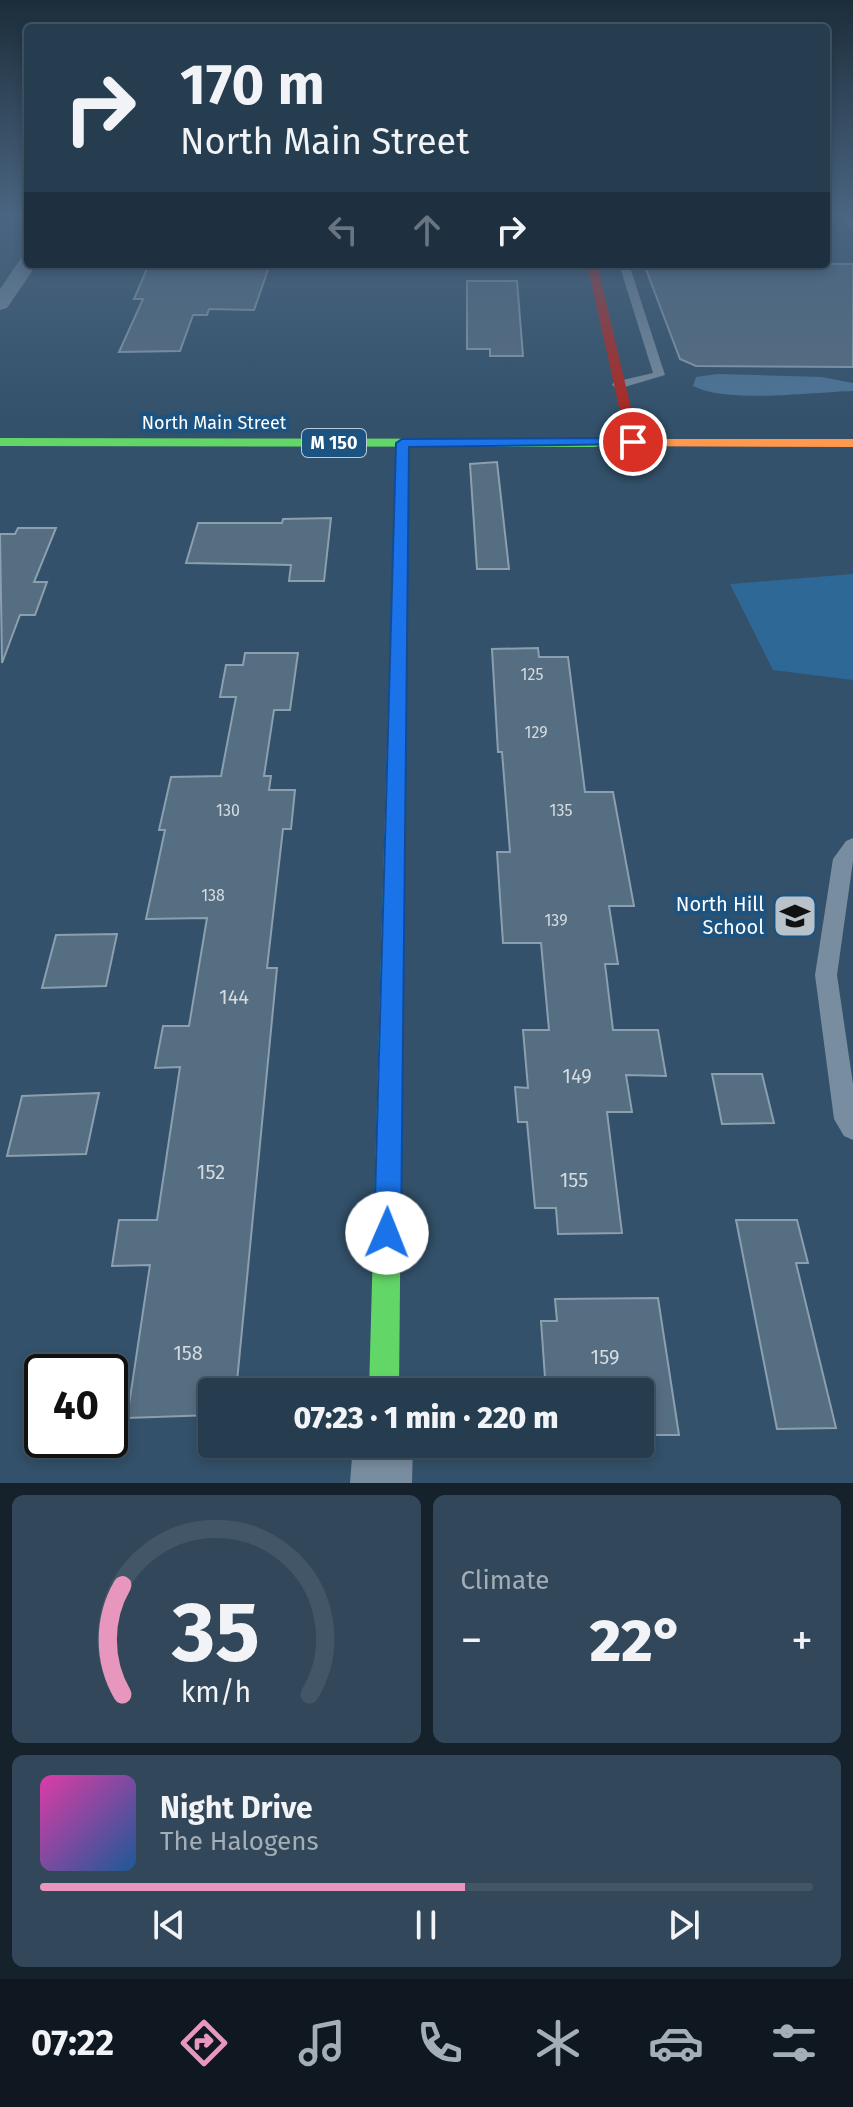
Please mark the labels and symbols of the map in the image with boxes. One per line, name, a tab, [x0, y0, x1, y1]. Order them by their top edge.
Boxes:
pin	[599, 408, 667, 476]
street label: North Main Street	[142, 412, 287, 434]
road number: M 150	[302, 429, 366, 457]
house number: 125	[521, 665, 543, 684]
house number: 129	[524, 723, 548, 742]
house number: 130	[216, 801, 240, 820]
house number: 135	[550, 801, 572, 820]
house number: 138	[201, 886, 225, 905]
place label: North Hill School	[676, 892, 764, 939]
school or university icon: North Hill School	[771, 892, 819, 940]
house number: 139	[544, 911, 568, 930]
house number: 144	[219, 985, 249, 1009]
house number: 149	[562, 1064, 592, 1088]
house number: 152	[197, 1160, 225, 1184]
house number: 155	[560, 1168, 588, 1192]
position arrow	[345, 1191, 429, 1275]
house number: 158	[173, 1341, 203, 1365]
house number: 159	[591, 1345, 619, 1369]
speed limit sign: 40	[24, 1354, 128, 1458]

